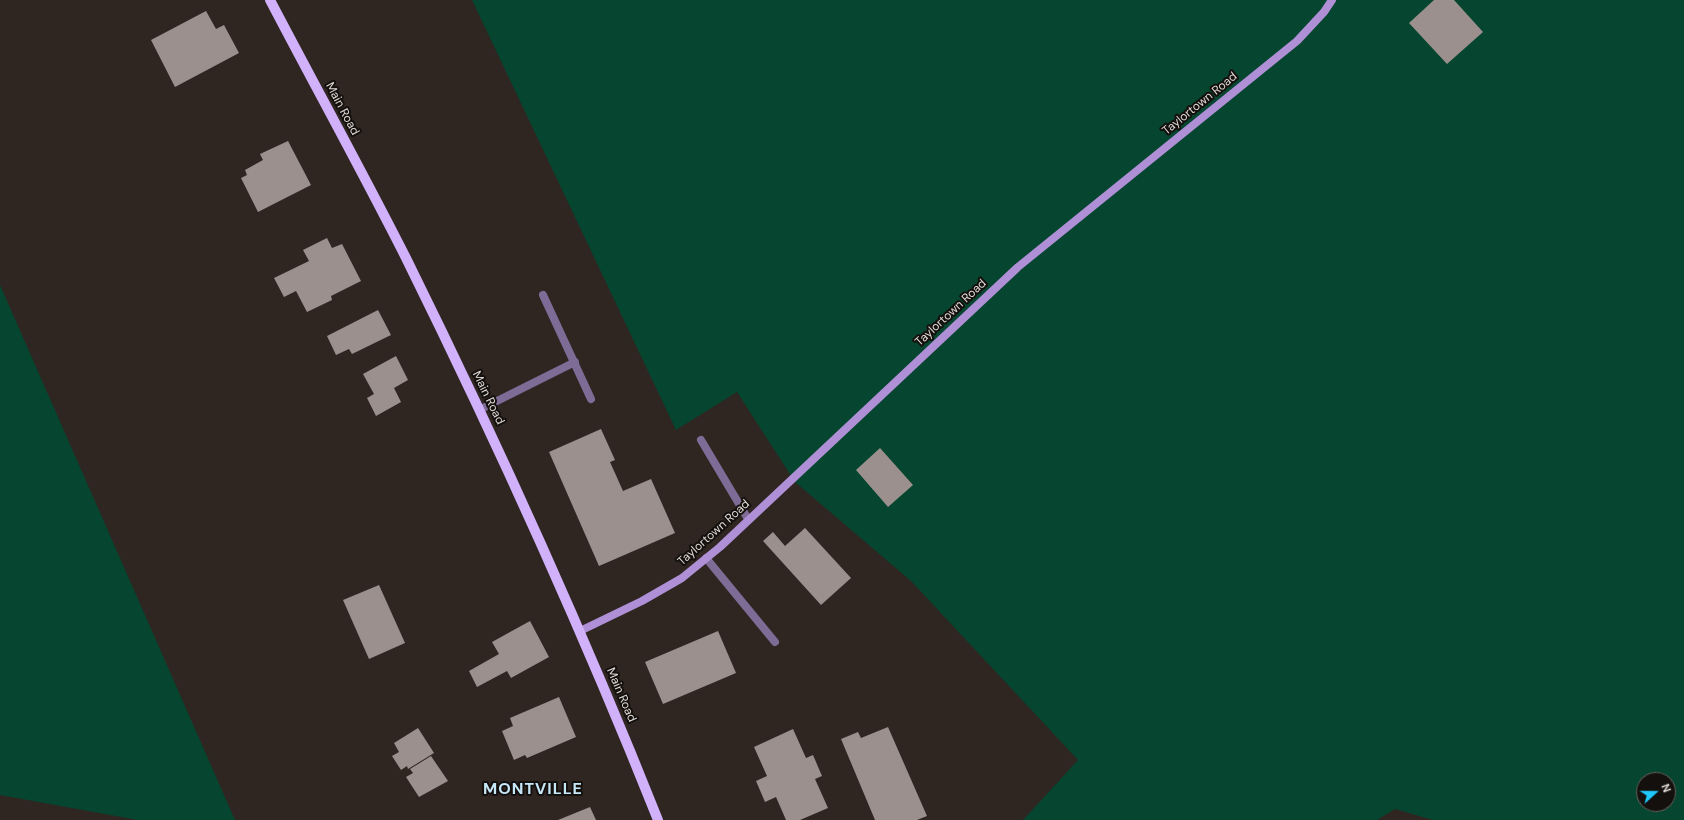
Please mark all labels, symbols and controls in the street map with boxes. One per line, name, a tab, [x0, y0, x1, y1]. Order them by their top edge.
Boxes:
street label: Taylortown Road	[1160, 70, 1240, 138]
street label: Main Road	[322, 80, 362, 138]
street label: Taylortown Road	[913, 276, 989, 350]
street label: Main Road	[469, 369, 507, 427]
street label: Taylortown Road	[675, 497, 753, 569]
street label: Main Road	[603, 666, 639, 724]
north arrow	[1636, 772, 1676, 812]
district label: MONTVILLE	[483, 780, 583, 800]
text: N	[1658, 782, 1674, 794]

